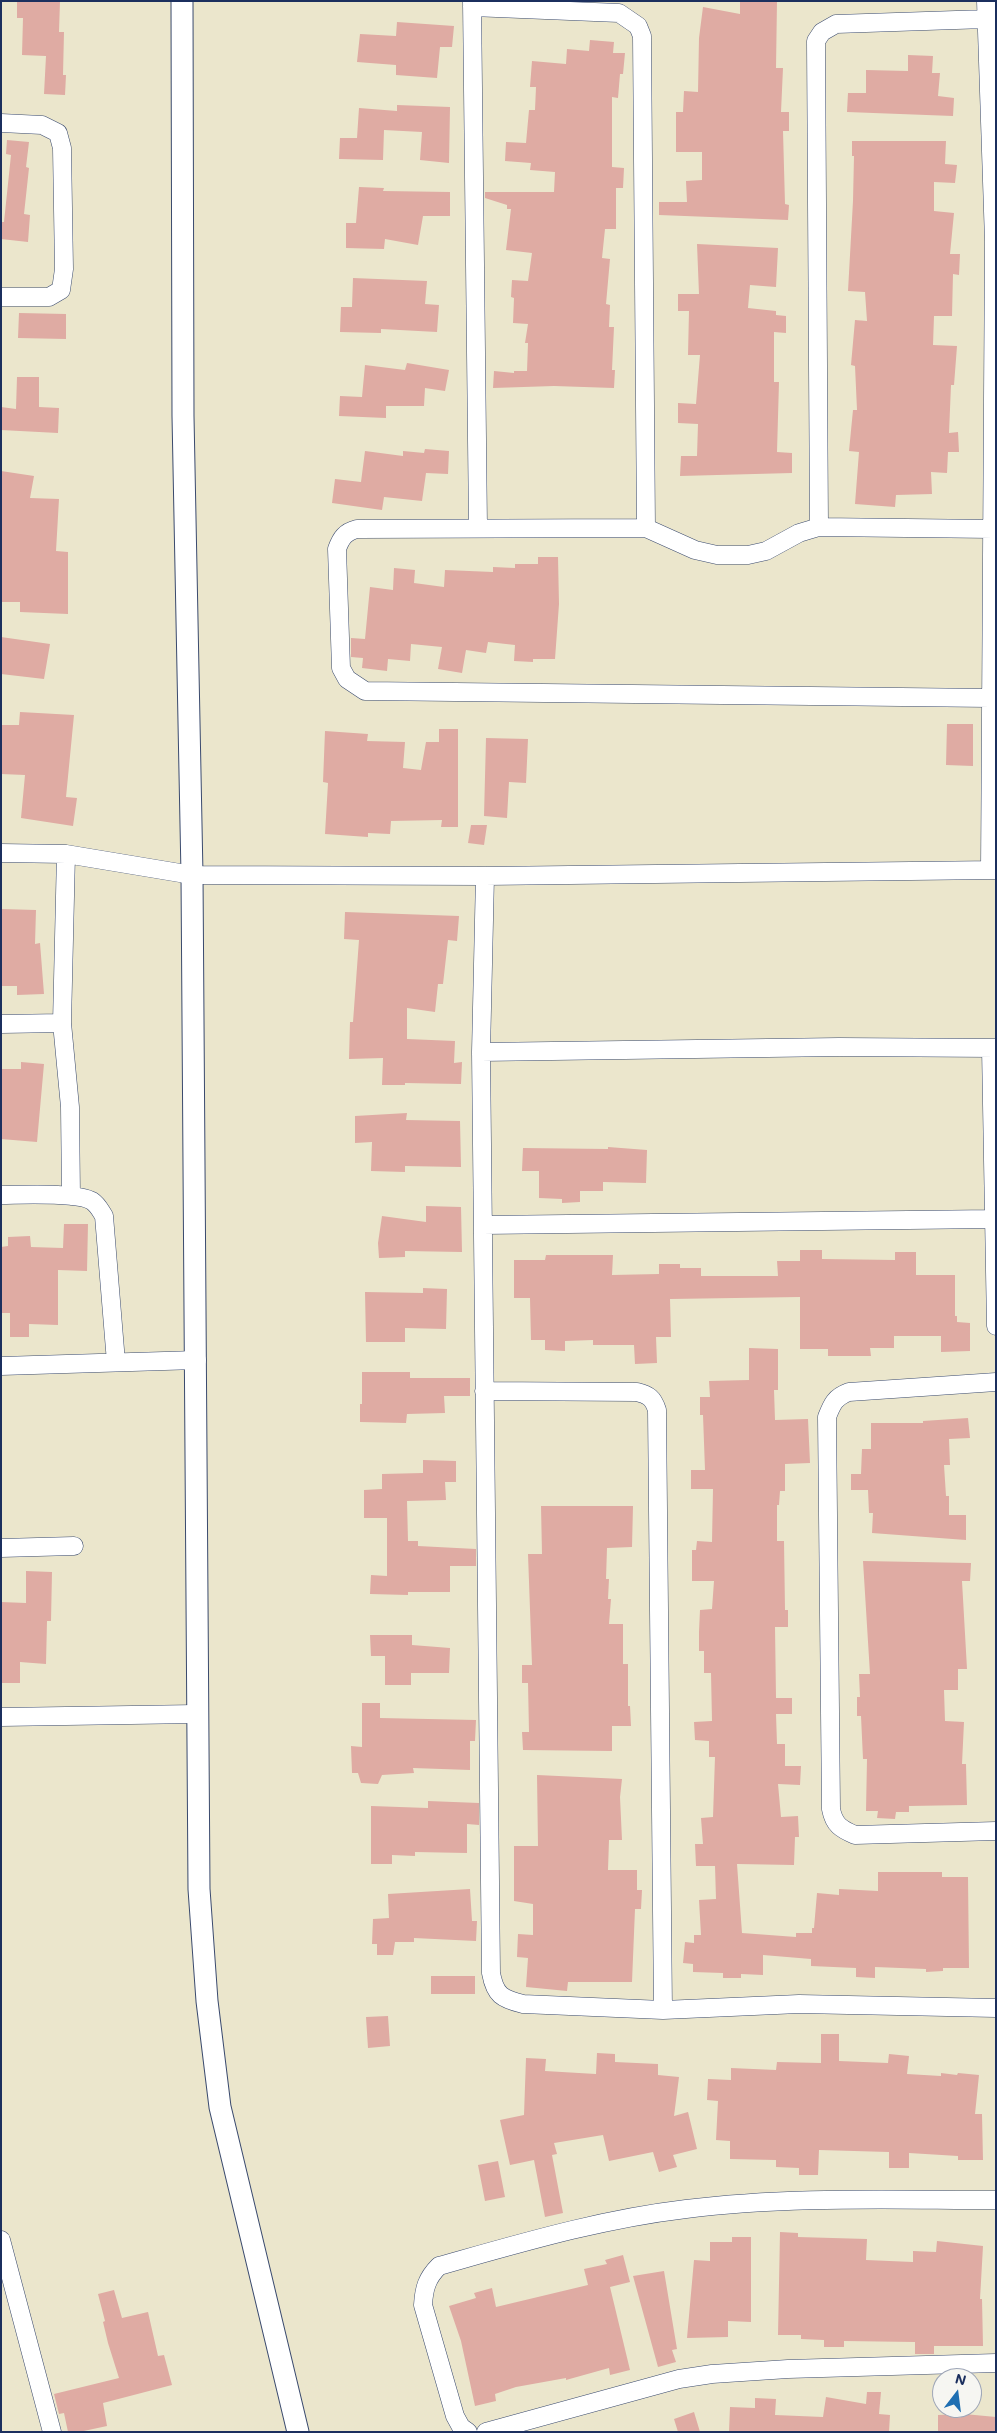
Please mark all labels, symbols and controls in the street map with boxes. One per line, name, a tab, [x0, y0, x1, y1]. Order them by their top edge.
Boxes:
north arrow	[932, 2368, 982, 2418]
text: N	[953, 2368, 968, 2390]

